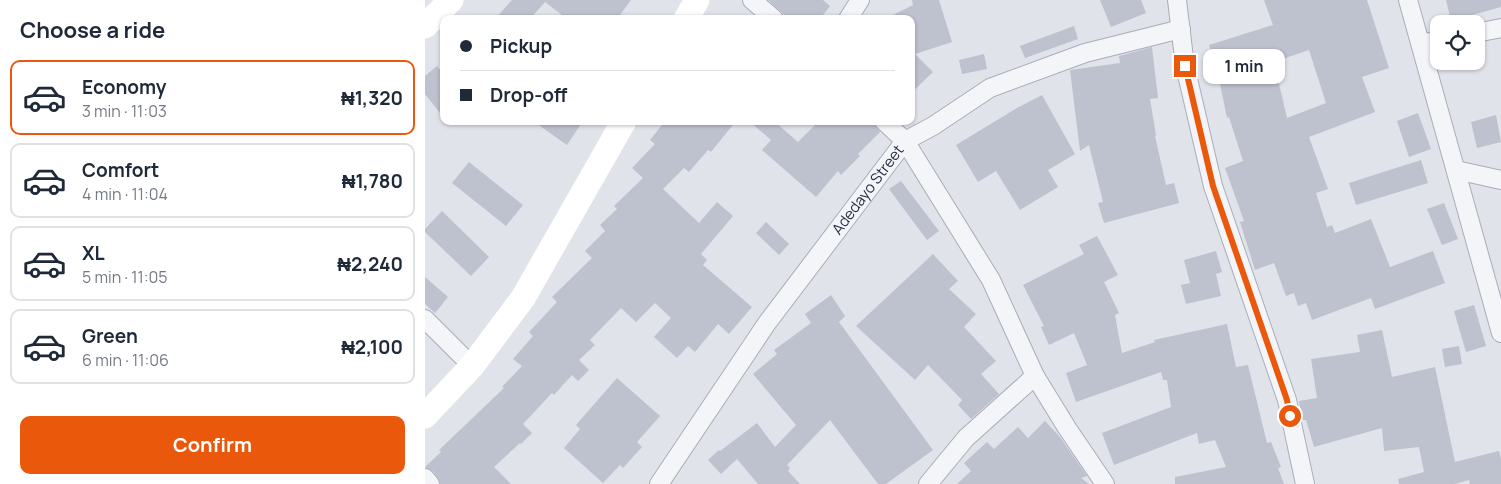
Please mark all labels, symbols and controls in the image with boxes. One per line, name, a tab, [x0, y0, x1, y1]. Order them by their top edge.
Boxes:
text: Choose a ride	[20, 15, 165, 45]
map controls	[1430, 15, 1485, 70]
button: locate	[1430, 15, 1485, 70]
text: Pickup	[490, 33, 552, 59]
callout: 1 min	[1203, 48, 1285, 84]
route end	[1174, 55, 1196, 77]
text: 1 min	[1224, 55, 1264, 77]
text: Economy	[82, 74, 166, 100]
icon: car	[22, 75, 67, 120]
text: Drop-off	[490, 82, 567, 108]
text: ₦1,320	[341, 85, 403, 111]
text: 3 min · 11:03	[82, 100, 167, 122]
street label: Adedayo Street	[827, 140, 908, 239]
text: Comfort	[82, 157, 159, 183]
icon: car	[22, 158, 67, 203]
text: ₦1,780	[342, 168, 403, 194]
text: 4 min · 11:04	[82, 183, 168, 205]
text: XL	[82, 240, 105, 266]
icon: car	[22, 241, 67, 286]
text: ₦2,240	[337, 251, 403, 277]
text: 5 min · 11:05	[82, 266, 168, 288]
text: Green	[82, 323, 138, 349]
icon: car	[22, 324, 67, 369]
text: ₦2,100	[341, 334, 403, 360]
text: 6 min · 11:06	[82, 349, 169, 371]
route start	[1279, 405, 1301, 427]
button: Confirm	[20, 416, 405, 474]

